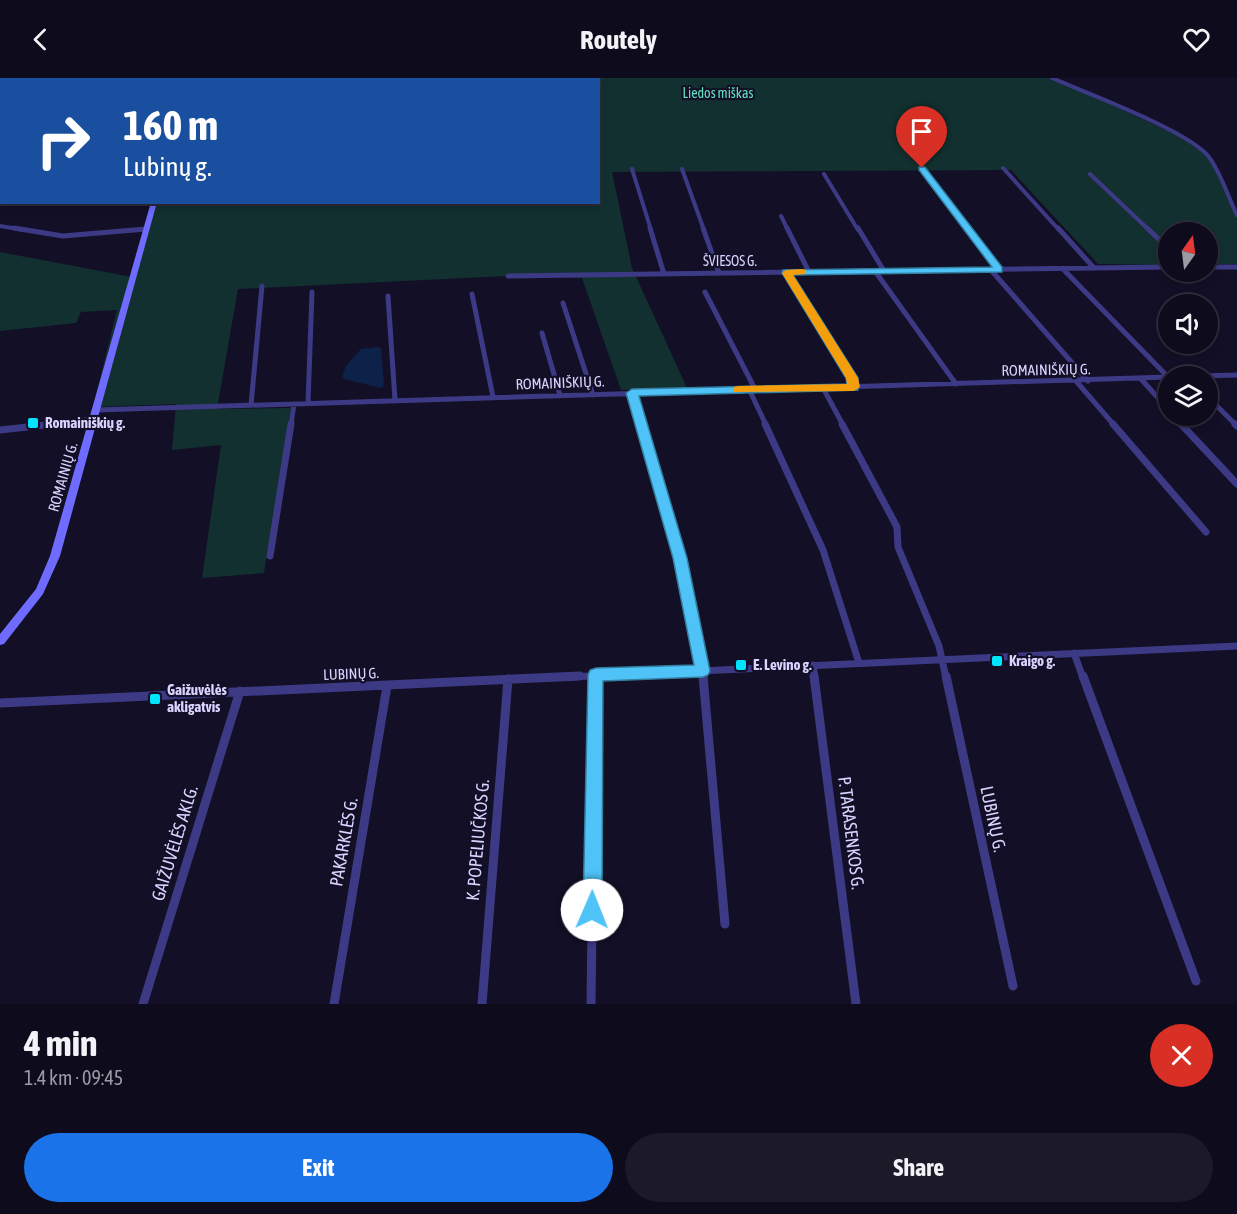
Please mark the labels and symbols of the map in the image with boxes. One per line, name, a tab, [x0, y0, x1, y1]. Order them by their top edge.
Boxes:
park label: Liedos miškas	[683, 85, 753, 101]
pin	[896, 106, 947, 168]
north arrow	[1158, 222, 1218, 282]
street label: ŠVIESOS G.	[703, 253, 757, 269]
street label: ROMAINIŠKIŲ G.	[1001, 360, 1091, 379]
street label: ROMAINIŠKIŲ G.	[515, 372, 605, 393]
place label: Romainiškių g.	[45, 414, 126, 431]
marker: Romainiškių g.	[26, 416, 40, 430]
street label: ROMAINIŲ G.	[44, 440, 81, 514]
place label: Kraigo g.	[1009, 652, 1056, 669]
marker: Kraigo g.	[990, 654, 1004, 668]
place label: E. Levino g.	[753, 656, 812, 673]
marker: E. Levino g.	[734, 658, 748, 672]
street label: LUBINŲ G.	[323, 664, 380, 683]
place label: Gaižuvėlės akligatvis	[167, 681, 227, 715]
marker: Gaižuvėlės akligatvis	[148, 692, 162, 706]
street label: P. TARASENKOS G.	[834, 775, 869, 891]
street label: K. POPELIUČKOS G.	[462, 778, 493, 902]
street label: GAIŽUVĖLĖS AKLG.	[147, 782, 202, 903]
street label: LUBINŲ G.	[976, 784, 1011, 854]
street label: PAKARKLĖS G.	[325, 796, 362, 888]
position arrow	[560, 878, 624, 942]

